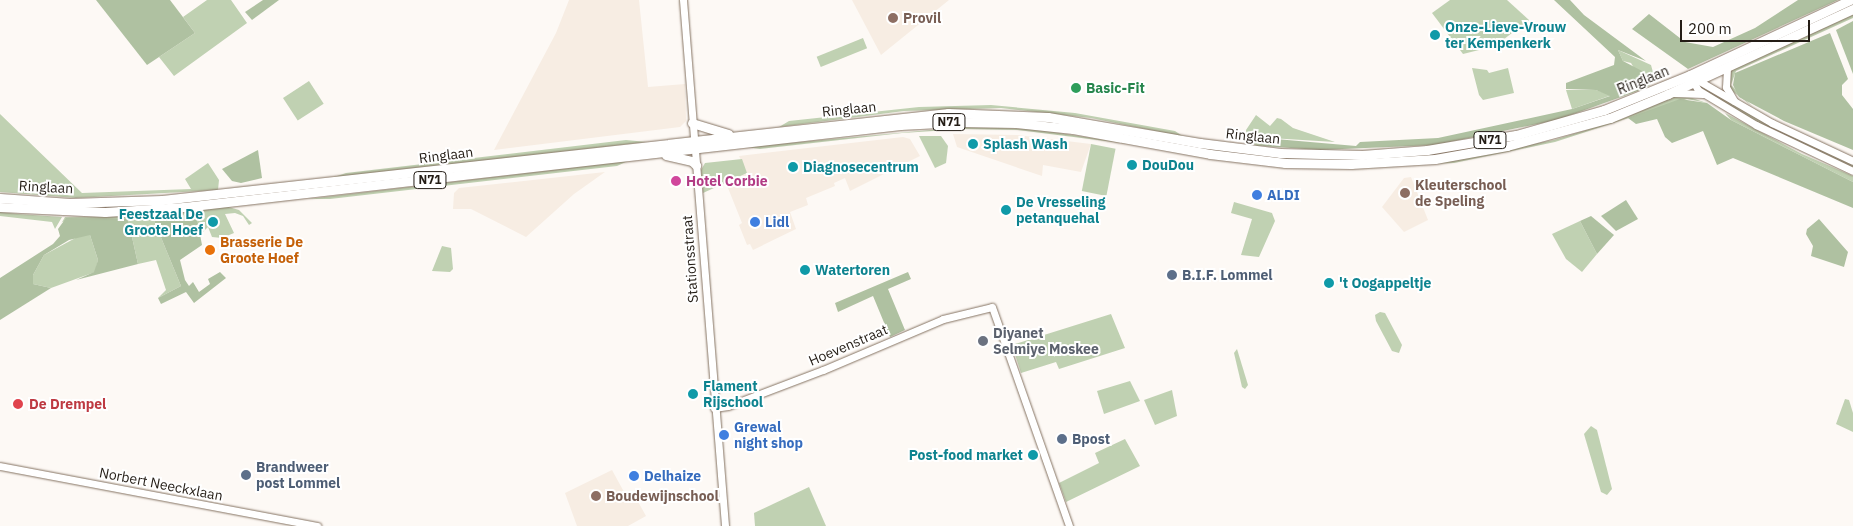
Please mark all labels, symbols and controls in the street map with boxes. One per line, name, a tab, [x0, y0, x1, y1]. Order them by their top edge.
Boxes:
place label: Provil	[903, 10, 941, 26]
scale bar	[1683, 10, 1813, 42]
marker: Provil	[887, 12, 899, 24]
place label: Onze-Lieve-Vrouw ter Kempenkerk	[1445, 19, 1566, 52]
text: 200 m	[1688, 19, 1732, 38]
marker: Onze-Lieve-Vrouw ter Kempenkerk	[1429, 29, 1441, 41]
street label: Ringlaan	[1615, 62, 1671, 98]
place label: Basic-Fit	[1086, 80, 1145, 96]
marker: Basic-Fit	[1070, 82, 1082, 94]
street label: Ringlaan	[821, 98, 877, 120]
road number: N71	[932, 112, 966, 132]
street label: Ringlaan	[1225, 125, 1281, 147]
road number: N71	[1472, 130, 1508, 150]
place label: Splash Wash	[983, 136, 1068, 152]
marker: Splash Wash	[967, 138, 979, 150]
street label: Ringlaan	[418, 143, 474, 167]
place label: DouDou	[1142, 157, 1194, 173]
place label: Diagnosecentrum	[803, 159, 919, 175]
marker: DouDou	[1126, 159, 1138, 171]
marker: Diagnosecentrum	[787, 161, 799, 173]
road number: N71	[412, 170, 448, 190]
place label: Hotel Corbie	[686, 173, 768, 189]
marker: Hotel Corbie	[670, 175, 682, 187]
street label: Ringlaan	[18, 177, 74, 197]
place label: Kleuterschool de Speling	[1415, 177, 1507, 210]
place label: ALDI	[1267, 187, 1300, 203]
marker: Kleuterschool de Speling	[1399, 187, 1411, 199]
marker: ALDI	[1251, 189, 1263, 201]
place label: De Vresseling petanquehal	[1016, 194, 1105, 226]
marker: De Vresseling petanquehal	[1000, 204, 1012, 216]
place label: Feestzaal De Groote Hoef	[119, 206, 203, 238]
street label: Stationsstraat	[679, 214, 701, 304]
place label: Lidl	[765, 214, 789, 230]
marker: Feestzaal De Groote Hoef	[207, 216, 219, 228]
marker: Lidl	[749, 216, 761, 228]
place label: Brasserie De Groote Hoef	[220, 234, 303, 266]
marker: Brasserie De Groote Hoef	[204, 244, 216, 256]
place label: Watertoren	[815, 262, 890, 278]
marker: Watertoren	[799, 264, 811, 276]
place label: B.I.F. Lommel	[1182, 267, 1273, 283]
marker: B.I.F. Lommel	[1166, 269, 1178, 281]
place label: 't Oogappeltje	[1339, 275, 1431, 291]
marker: 't Oogappeltje	[1323, 277, 1335, 289]
street label: Hoevenstraat	[806, 321, 890, 369]
place label: Diyanet Selmiye Moskee	[993, 325, 1099, 358]
marker: Diyanet Selmiye Moskee	[977, 335, 989, 347]
place label: Flament Rijschool	[703, 378, 763, 411]
marker: Flament Rijschool	[687, 388, 699, 400]
place label: De Drempel	[29, 396, 106, 412]
marker: De Drempel	[11, 397, 25, 411]
place label: Grewal night shop	[734, 419, 803, 452]
marker: Grewal night shop	[718, 429, 730, 441]
place label: Bpost	[1072, 431, 1110, 447]
marker: Bpost	[1056, 433, 1068, 445]
place label: Post-food market	[909, 447, 1023, 463]
marker: Post-food market	[1027, 449, 1039, 461]
place label: Brandweer post Lommel	[256, 459, 340, 492]
street label: Norbert Neeckxlaan	[98, 464, 224, 504]
place label: Delhaize	[644, 468, 701, 484]
marker: Brandweer post Lommel	[240, 469, 252, 481]
marker: Delhaize	[628, 470, 640, 482]
place label: Boudewijnschool	[606, 488, 719, 504]
marker: Boudewijnschool	[590, 490, 602, 502]

